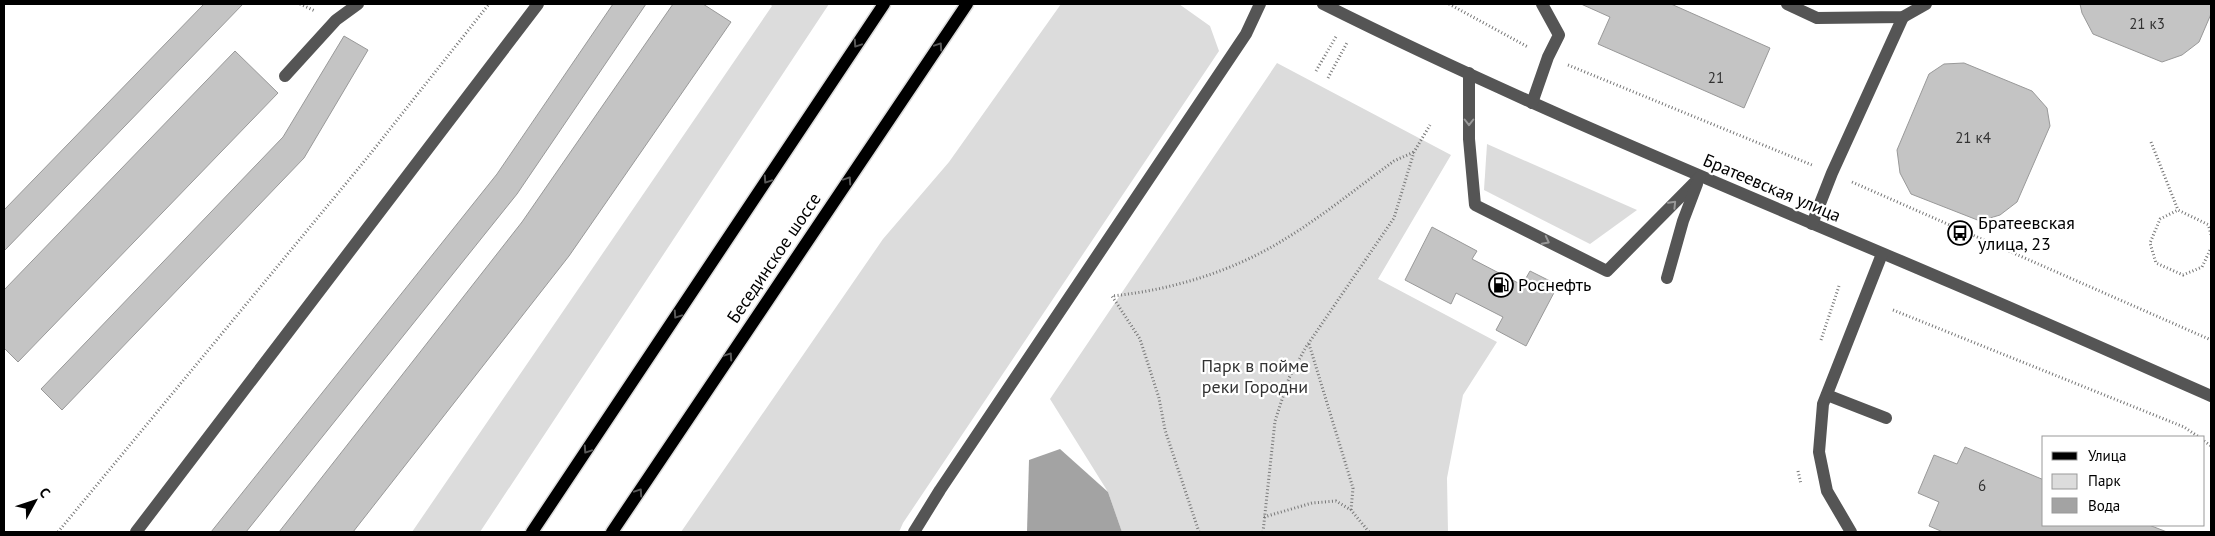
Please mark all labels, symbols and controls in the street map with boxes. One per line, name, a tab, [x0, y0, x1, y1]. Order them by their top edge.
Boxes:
house number: 21 к3	[2129, 14, 2165, 33]
one-way arrow	[853, 39, 863, 48]
one-way arrow	[933, 42, 942, 52]
house number: 21	[1708, 68, 1724, 87]
one-way arrow	[1464, 118, 1474, 126]
house number: 21 к4	[1955, 128, 1991, 147]
street label: Братеевская улица	[1700, 148, 1845, 227]
one-way arrow	[763, 174, 773, 183]
one-way arrow	[842, 177, 851, 186]
street label: Бесединское шоссе	[722, 188, 826, 327]
one-way arrow	[1667, 201, 1676, 210]
place label: Братеевская улица, 23	[1978, 211, 2075, 255]
bus stop icon: Братеевская улица, 23	[1947, 220, 1973, 246]
one-way arrow	[1541, 234, 1550, 245]
fuel station icon: Роснефть	[1488, 272, 1514, 298]
place label: Роснефть	[1518, 273, 1591, 296]
one-way arrow	[674, 309, 683, 319]
one-way arrow	[723, 352, 732, 362]
park label: Парк в пойме реки Городни	[1201, 354, 1309, 398]
legend	[2042, 436, 2205, 526]
one-way arrow	[584, 445, 593, 454]
text: Улица	[2088, 446, 2126, 465]
text: Парк	[2088, 471, 2121, 490]
north arrow	[10, 476, 60, 526]
house number: 6	[1978, 476, 1986, 495]
text: С	[36, 484, 54, 502]
one-way arrow	[633, 488, 642, 497]
text: Вода	[2088, 496, 2120, 515]

